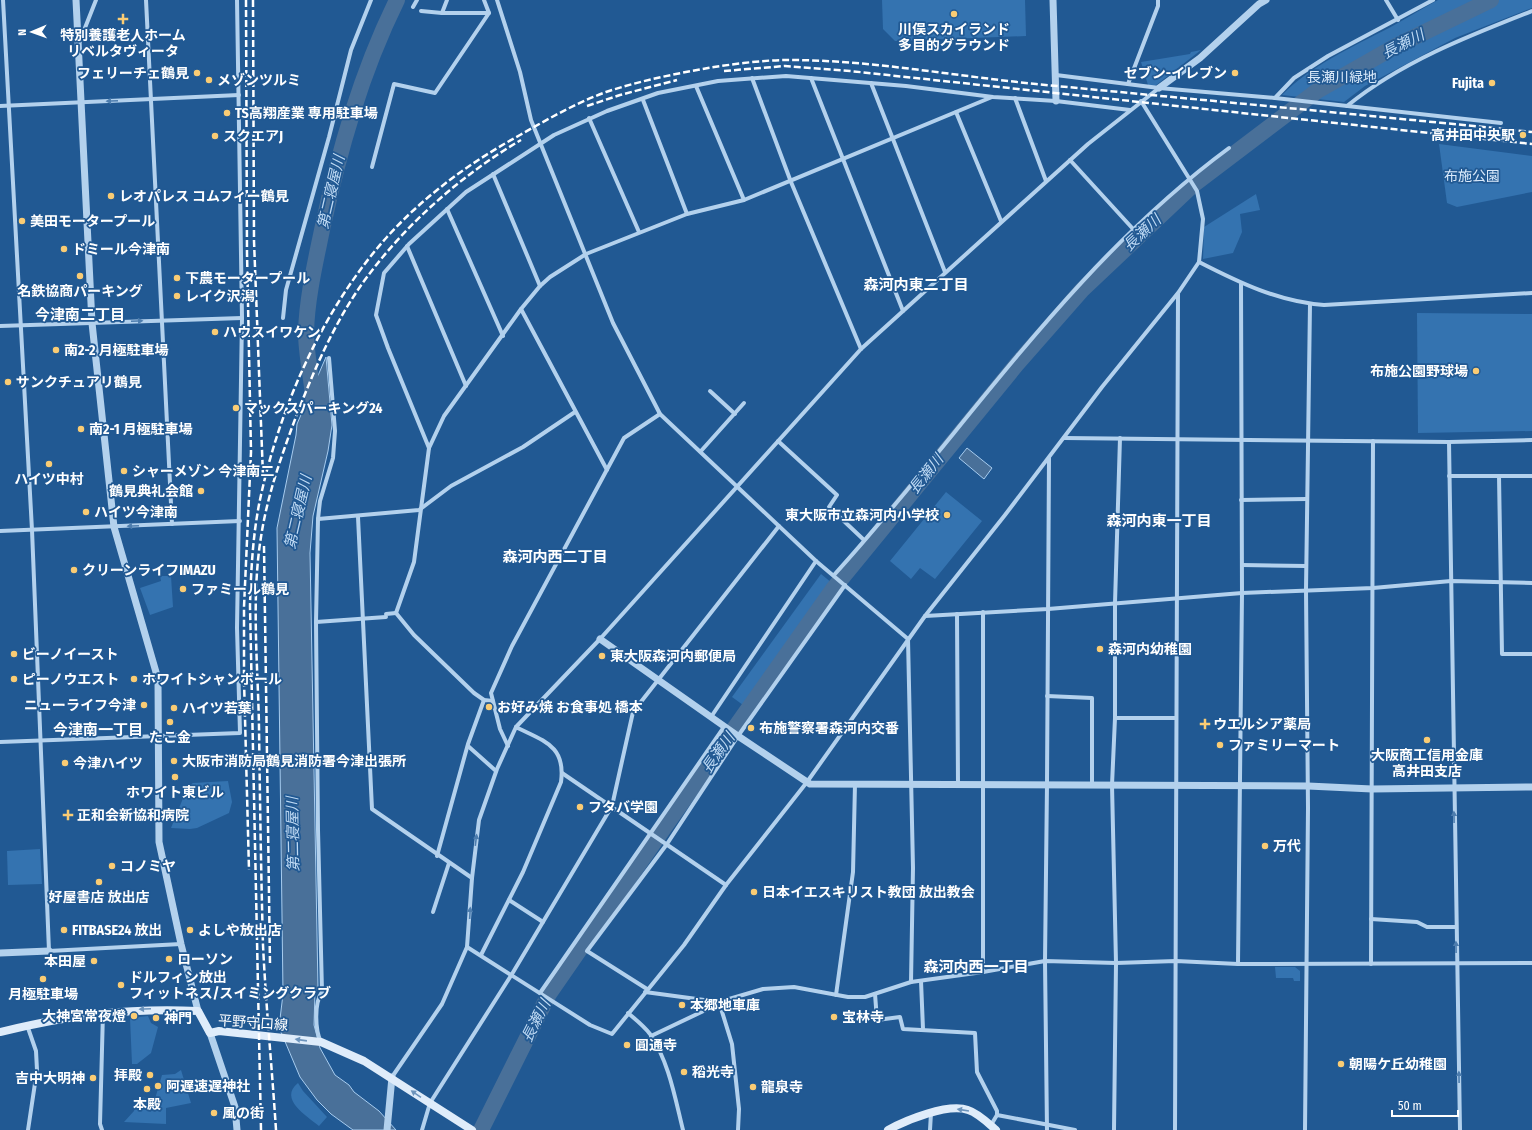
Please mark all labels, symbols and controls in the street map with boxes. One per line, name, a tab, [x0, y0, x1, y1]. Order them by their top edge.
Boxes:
marker: 川俣スカイランド 多目的グラウンド	[949, 9, 959, 19]
north arrow	[12, 12, 52, 52]
marker: 特別養護老人ホーム リベルタヴィータ	[117, 13, 129, 25]
place label: 川俣スカイランド 多目的グラウンド	[898, 21, 1010, 54]
water label: 長瀬川	[1379, 25, 1429, 62]
place label: 特別養護老人ホーム リベルタヴィータ	[60, 27, 186, 60]
text: N	[16, 29, 29, 36]
place label: フェリーチェ鶴見	[77, 65, 189, 82]
place label: セブン-イレブン	[1124, 65, 1227, 82]
marker: フェリーチェ鶴見	[192, 68, 202, 78]
marker: セブン-イレブン	[1230, 68, 1240, 78]
park label: 長瀬川緑地	[1307, 69, 1377, 86]
place label: メゾンツルミ	[217, 72, 301, 89]
marker: メゾンツルミ	[204, 75, 214, 85]
place label: Fujita	[1452, 75, 1484, 92]
marker: Fujita	[1487, 78, 1497, 88]
one-way arrow	[105, 98, 118, 104]
place label: TS高翔産業 専用駐車場	[235, 105, 378, 122]
marker: TS高翔産業 専用駐車場	[222, 108, 232, 118]
place label: 高井田中央駅	[1431, 127, 1515, 144]
place label: スクエアJ	[223, 128, 283, 145]
marker: 高井田中央駅	[1518, 130, 1528, 140]
marker: スクエアJ	[210, 131, 220, 141]
water label: 第二寝屋川	[314, 151, 349, 231]
park label: 布施公園	[1444, 168, 1500, 185]
place label: レオパレス コムフィー鶴見	[119, 188, 289, 205]
marker: レオパレス コムフィー鶴見	[106, 191, 116, 201]
water label: 長瀬川	[1119, 210, 1166, 255]
place label: 美田モータープール	[30, 213, 155, 230]
marker: 美田モータープール	[17, 216, 27, 226]
place label: ドミール今津南	[72, 241, 170, 258]
marker: ドミール今津南	[59, 244, 69, 254]
place label: 下農モータープール	[185, 270, 310, 287]
marker: 名鉄協商パーキング	[75, 271, 85, 281]
marker: 下農モータープール	[172, 273, 182, 283]
district label: 森河内東二丁目	[863, 276, 969, 294]
place label: 名鉄協商パーキング	[17, 283, 143, 300]
place label: レイク沢潟	[185, 288, 255, 305]
marker: レイク沢潟	[172, 291, 182, 301]
district label: 今津南二丁目	[35, 306, 125, 324]
one-way arrow	[131, 318, 143, 325]
place label: ハウスイワケン	[223, 324, 321, 341]
marker: ハウスイワケン	[210, 327, 220, 337]
place label: 南2-2 月極駐車場	[64, 342, 168, 359]
marker: 南2-2 月極駐車場	[51, 345, 61, 355]
place label: 布施公園野球場	[1370, 363, 1468, 380]
marker: 布施公園野球場	[1471, 366, 1481, 376]
place label: サンクチュアリ鶴見	[16, 374, 142, 391]
marker: サンクチュアリ鶴見	[3, 377, 13, 387]
place label: マックスパーキング24	[244, 400, 383, 417]
marker: マックスパーキング24	[231, 403, 241, 413]
place label: 南2-1 月極駐車場	[89, 421, 193, 438]
marker: 南2-1 月極駐車場	[76, 424, 86, 434]
water label: 長瀬川	[905, 449, 948, 497]
marker: ハイツ中村	[44, 459, 54, 469]
place label: シャーメゾン 今津南二	[132, 463, 274, 480]
marker: シャーメゾン 今津南二	[119, 466, 129, 476]
place label: ハイツ中村	[14, 471, 84, 488]
water label: 第二寝屋川	[281, 471, 316, 551]
place label: 鶴見典礼会館	[109, 483, 193, 500]
marker: 鶴見典礼会館	[196, 486, 206, 496]
place label: ハイツ今津南	[94, 504, 178, 521]
marker: ハイツ今津南	[81, 507, 91, 517]
place label: 東大阪市立森河内小学校	[785, 507, 939, 524]
marker: 東大阪市立森河内小学校	[942, 510, 952, 520]
district label: 森河内東一丁目	[1106, 512, 1212, 530]
one-way arrow	[127, 523, 139, 530]
district label: 森河内西二丁目	[502, 548, 608, 566]
place label: クリーンライフIMAZU	[82, 562, 216, 579]
marker: クリーンライフIMAZU	[69, 565, 79, 575]
place label: ファミール鶴見	[191, 581, 289, 598]
marker: ファミール鶴見	[178, 584, 188, 594]
place label: 森河内幼稚園	[1108, 641, 1192, 658]
marker: 森河内幼稚園	[1095, 644, 1105, 654]
place label: ビーノイースト	[22, 646, 118, 663]
place label: 東大阪森河内郵便局	[610, 648, 736, 665]
marker: ビーノイースト	[9, 649, 19, 659]
marker: 東大阪森河内郵便局	[597, 651, 607, 661]
place label: ピーノウエスト	[22, 671, 119, 688]
place label: ホワイトシャンボール	[142, 671, 282, 688]
marker: ピーノウエスト	[9, 674, 19, 684]
marker: ホワイトシャンボール	[129, 674, 139, 684]
place label: ニューライフ今津	[24, 697, 136, 714]
place label: お好み焼 お食事処 橋本	[497, 699, 643, 716]
marker: ニューライフ今津	[139, 700, 149, 710]
place label: ハイツ若葉	[182, 700, 252, 717]
marker: お好み焼 お食事処 橋本	[484, 702, 494, 712]
marker: ハイツ若葉	[169, 703, 179, 713]
place label: ウエルシア薬局	[1213, 716, 1311, 733]
marker: たこ金	[165, 717, 175, 727]
marker: ウエルシア薬局	[1200, 719, 1210, 729]
place label: 布施警察署森河内交番	[759, 720, 899, 737]
district label: 今津南一丁目	[53, 721, 143, 739]
marker: 布施警察署森河内交番	[746, 723, 756, 733]
water label: 長瀬川	[698, 728, 739, 777]
place label: たこ金	[149, 729, 191, 746]
marker: 大阪商工信用金庫 高井田支店	[1422, 735, 1432, 745]
place label: ファミリーマート	[1228, 737, 1340, 754]
marker: ファミリーマート	[1215, 740, 1225, 750]
place label: 大阪商工信用金庫 高井田支店	[1371, 747, 1483, 780]
place label: 大阪市消防局鶴見消防署今津出張所	[182, 753, 406, 770]
place label: 今津ハイツ	[73, 755, 143, 772]
marker: 大阪市消防局鶴見消防署今津出張所	[169, 756, 179, 766]
marker: 今津ハイツ	[60, 758, 70, 768]
marker: ホワイト東ビル	[170, 772, 180, 782]
place label: ホワイト東ビル	[126, 784, 224, 801]
water label: 第二寝屋川	[283, 794, 303, 872]
place label: フタバ学園	[588, 799, 658, 816]
marker: フタバ学園	[575, 802, 585, 812]
place label: 正和会新協和病院	[77, 807, 189, 824]
marker: 正和会新協和病院	[62, 809, 74, 821]
one-way arrow	[1451, 811, 1458, 823]
one-way arrow	[473, 834, 479, 846]
place label: 万代	[1273, 838, 1301, 855]
marker: 万代	[1260, 841, 1270, 851]
place label: コノミヤ	[120, 858, 176, 875]
marker: コノミヤ	[107, 861, 117, 871]
marker: 好屋書店 放出店	[94, 877, 104, 887]
place label: 日本イエスキリスト教団 放出教会	[762, 884, 975, 901]
marker: 日本イエスキリスト教団 放出教会	[749, 887, 759, 897]
place label: 好屋書店 放出店	[49, 889, 149, 906]
one-way arrow	[466, 907, 473, 919]
place label: FITBASE24 放出	[72, 922, 162, 939]
place label: よしや放出店	[198, 922, 282, 939]
marker: FITBASE24 放出	[59, 925, 69, 935]
marker: よしや放出店	[185, 925, 195, 935]
one-way arrow	[1453, 940, 1459, 953]
place label: ローソン	[177, 951, 233, 968]
place label: 本田屋	[44, 953, 86, 970]
marker: ローソン	[164, 954, 174, 964]
marker: 本田屋	[89, 956, 99, 966]
district label: 森河内西一丁目	[923, 958, 1029, 976]
place label: ドルフィン放出 フィットネス/スイミングクラブ	[129, 969, 331, 1002]
marker: 月極駐車場	[38, 974, 48, 984]
marker: ドルフィン放出 フィットネス/スイミングクラブ	[116, 980, 126, 990]
place label: 月極駐車場	[8, 986, 78, 1003]
water label: 長瀬川	[518, 995, 555, 1045]
place label: 本郷地車庫	[690, 997, 760, 1014]
marker: 本郷地車庫	[677, 1000, 687, 1010]
one-way arrow	[139, 1006, 151, 1013]
place label: 大神宮常夜燈	[42, 1008, 126, 1025]
place label: 宝林寺	[842, 1009, 884, 1026]
place label: 神門	[164, 1010, 192, 1027]
marker: 大神宮常夜燈	[129, 1011, 139, 1021]
street label: 平野守口線	[217, 1012, 289, 1034]
marker: 宝林寺	[829, 1012, 839, 1022]
marker: 神門	[151, 1013, 161, 1023]
one-way arrow	[295, 1036, 307, 1043]
place label: 圓通寺	[635, 1037, 677, 1054]
marker: 圓通寺	[622, 1040, 632, 1050]
place label: 朝陽ケ丘幼稚園	[1349, 1056, 1447, 1073]
marker: 朝陽ケ丘幼稚園	[1336, 1059, 1346, 1069]
place label: 稻光寺	[692, 1064, 734, 1081]
place label: 拝殿	[114, 1067, 142, 1084]
marker: 稻光寺	[679, 1067, 689, 1077]
place label: 吉中大明神	[15, 1070, 85, 1087]
marker: 拝殿	[145, 1070, 155, 1080]
one-way arrow	[1455, 1071, 1462, 1083]
marker: 吉中大明神	[88, 1073, 98, 1083]
place label: 阿遅速遅神社	[166, 1078, 250, 1095]
place label: 龍泉寺	[761, 1079, 803, 1096]
marker: 阿遅速遅神社	[153, 1081, 163, 1091]
marker: 龍泉寺	[748, 1082, 758, 1092]
marker: 本殿	[142, 1084, 152, 1094]
one-way arrow	[411, 1090, 421, 1098]
scale bar	[1392, 1092, 1458, 1118]
place label: 本殿	[133, 1096, 161, 1113]
text: 50 m	[1398, 1099, 1422, 1113]
place label: 風の街	[222, 1105, 264, 1122]
one-way arrow	[957, 1107, 970, 1113]
marker: 風の街	[209, 1108, 219, 1118]

